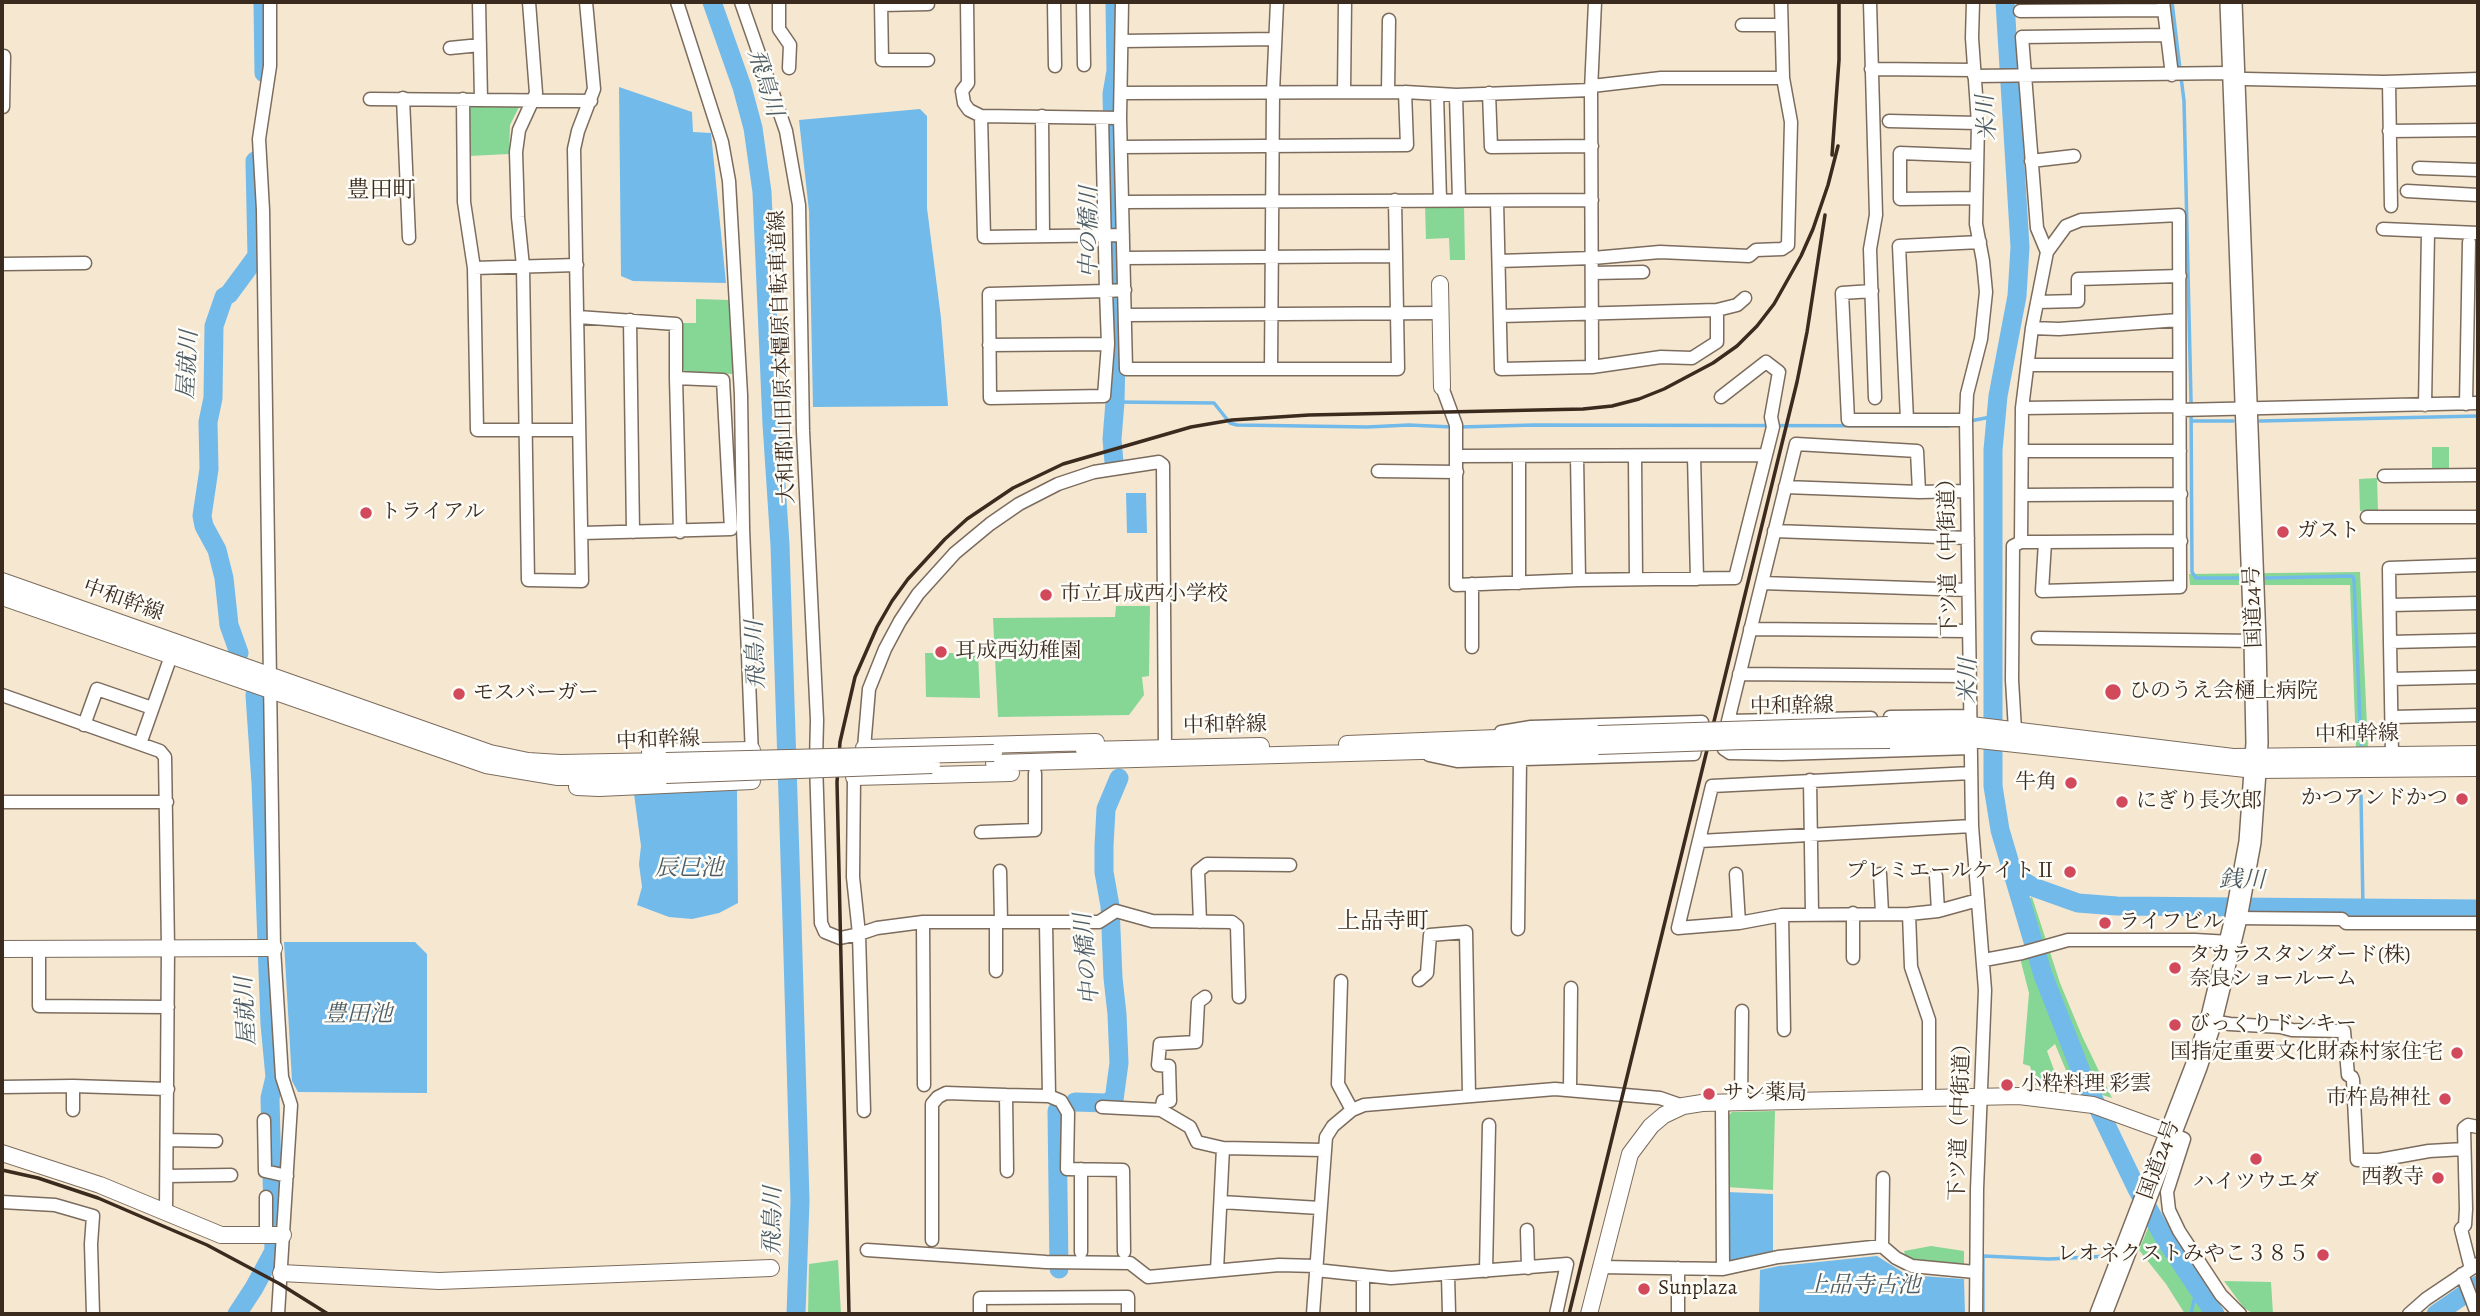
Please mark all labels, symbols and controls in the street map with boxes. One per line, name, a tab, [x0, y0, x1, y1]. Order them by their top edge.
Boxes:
water label: 飛鳥川	[741, 46, 787, 120]
water label: 米川	[1973, 94, 2003, 142]
district label: 豊田町	[347, 177, 415, 205]
water label: 中の橋川	[1076, 186, 1104, 278]
street label: 大和郡山田原本橿原自転車道線	[765, 210, 801, 504]
water label: 屋就川	[173, 330, 205, 400]
street label: 下ツ道（中街道）	[1935, 468, 1963, 636]
place label: トライアル	[380, 500, 485, 526]
marker: トライアル	[358, 505, 374, 521]
place label: ガスト	[2297, 519, 2360, 545]
marker: ガスト	[2275, 524, 2291, 540]
street label: 国道24号	[2240, 565, 2268, 649]
street label: 中和幹線	[79, 575, 167, 627]
place label: 市立耳成西小学校	[1060, 582, 1228, 608]
marker: 市立耳成西小学校	[1038, 587, 1054, 603]
water label: 飛鳥川	[742, 620, 772, 690]
place label: 耳成西幼稚園	[955, 639, 1081, 665]
marker: 耳成西幼稚園	[933, 644, 949, 660]
water label: 米川	[1955, 658, 1983, 704]
place label: ひのうえ会樋上病院	[2129, 679, 2318, 705]
place label: モスバーガー	[473, 681, 599, 707]
marker: ひのうえ会樋上病院	[2103, 682, 2123, 702]
marker: モスバーガー	[451, 686, 467, 702]
street label: 中和幹線	[1750, 694, 1834, 720]
street label: 中和幹線	[1183, 713, 1267, 739]
street label: 中和幹線	[2315, 722, 2399, 748]
street label: 中和幹線	[616, 727, 700, 755]
place label: 牛角	[2015, 770, 2057, 796]
marker: 牛角	[2063, 775, 2079, 791]
place label: かつアンドかつ	[2301, 786, 2448, 812]
place label: にぎり長次郎	[2136, 789, 2262, 815]
marker: かつアンドかつ	[2454, 791, 2470, 807]
marker: にぎり長次郎	[2114, 794, 2130, 810]
water label: 辰巳池	[655, 855, 723, 883]
place label: プレミエールケイトⅡ	[1846, 859, 2056, 885]
marker: プレミエールケイトⅡ	[2062, 864, 2078, 880]
water label: 銭川	[2219, 867, 2265, 895]
district label: 上品寺町	[1337, 908, 1429, 936]
place label: ライフビル	[2119, 910, 2224, 936]
water label: 中の橋川	[1070, 912, 1106, 1006]
marker: ライフビル	[2097, 915, 2113, 931]
place label: タカラスタンダード(株) 奈良ショールーム	[2189, 943, 2411, 993]
marker: タカラスタンダード(株) 奈良ショールーム	[2167, 960, 2183, 976]
water label: 屋就川	[231, 976, 263, 1046]
water label: 豊田池	[324, 1001, 392, 1029]
place label: びっくりドンキー	[2189, 1012, 2357, 1038]
marker: びっくりドンキー	[2167, 1017, 2183, 1033]
street label: 下ツ道（中街道）	[1945, 1033, 1977, 1201]
place label: 国指定重要文化財森村家住宅	[2170, 1040, 2443, 1066]
marker: 国指定重要文化財森村家住宅	[2449, 1045, 2465, 1061]
place label: 小粋料理 彩雲	[2021, 1072, 2151, 1098]
marker: 小粋料理 彩雲	[1999, 1077, 2015, 1093]
place label: サン薬局	[1723, 1081, 1807, 1107]
marker: サン薬局	[1701, 1086, 1717, 1102]
place label: 市杵島神社	[2326, 1086, 2431, 1112]
marker: 市杵島神社	[2437, 1091, 2453, 1107]
street label: 国道24号	[2134, 1117, 2186, 1203]
marker: ハイツウエダ	[2248, 1151, 2264, 1167]
place label: 西教寺	[2361, 1165, 2424, 1191]
place label: ハイツウエダ	[2193, 1170, 2319, 1196]
marker: 西教寺	[2430, 1170, 2446, 1186]
water label: 飛鳥川	[760, 1186, 788, 1256]
place label: レオネクストみやこ３８５	[2057, 1242, 2309, 1268]
marker: レオネクストみやこ３８５	[2315, 1247, 2331, 1263]
water label: 上品寺古池	[1806, 1272, 1920, 1300]
place label: Sunplaza	[1658, 1276, 1737, 1302]
marker: Sunplaza	[1636, 1281, 1652, 1297]

